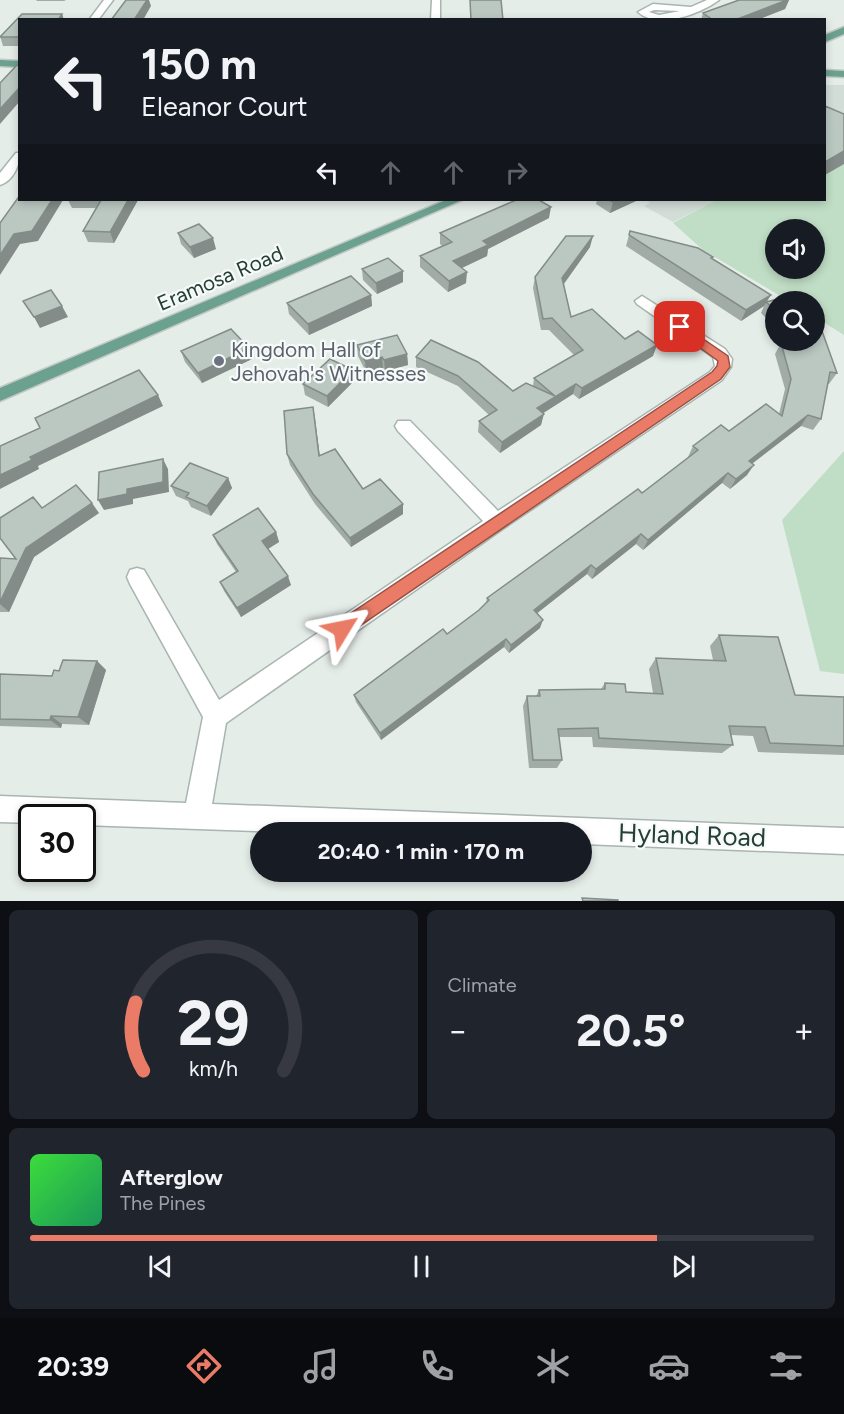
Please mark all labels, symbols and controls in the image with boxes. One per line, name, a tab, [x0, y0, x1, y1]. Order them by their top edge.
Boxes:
text: 150 m	[141, 39, 257, 90]
icon: left	[42, 42, 120, 120]
text: Eleanor Court	[141, 90, 307, 123]
icon: left	[311, 156, 344, 189]
icon: ahead	[374, 156, 407, 189]
icon: ahead	[437, 156, 470, 189]
icon: right	[500, 156, 533, 189]
map controls	[765, 219, 825, 351]
button: sound	[765, 219, 825, 279]
street label: Eramosa Road	[153, 240, 287, 316]
button: search	[765, 291, 825, 351]
pin	[654, 301, 705, 352]
icon: arrive	[663, 310, 696, 343]
place label: Kingdom Hall of Jehovah's Witnesses	[231, 337, 426, 386]
marker: Kingdom Hall of Jehovah's Witnesses	[212, 354, 226, 368]
position arrow	[310, 597, 374, 661]
speed limit sign: 30	[18, 804, 96, 882]
street label: Hyland Road	[617, 816, 767, 854]
text: 20:40 · 1 min · 170 m	[318, 838, 524, 865]
text: Climate	[448, 973, 517, 997]
text: 29	[177, 986, 249, 1061]
text: 20.5°	[576, 1003, 686, 1057]
text: −	[448, 1011, 468, 1050]
text: +	[793, 1011, 814, 1050]
text: km/h	[189, 1057, 238, 1082]
text: Afterglow	[120, 1164, 223, 1191]
text: The Pines	[120, 1191, 206, 1215]
icon: previous	[144, 1250, 177, 1283]
icon: pause	[405, 1250, 438, 1283]
icon: next	[667, 1250, 700, 1283]
icon: directions	[183, 1345, 225, 1387]
icon: music	[300, 1345, 342, 1387]
icon: phone	[416, 1345, 458, 1387]
icon: climate	[532, 1345, 574, 1387]
icon: car	[648, 1345, 690, 1387]
icon: filters	[765, 1345, 807, 1387]
text: 20:39	[37, 1350, 109, 1383]

